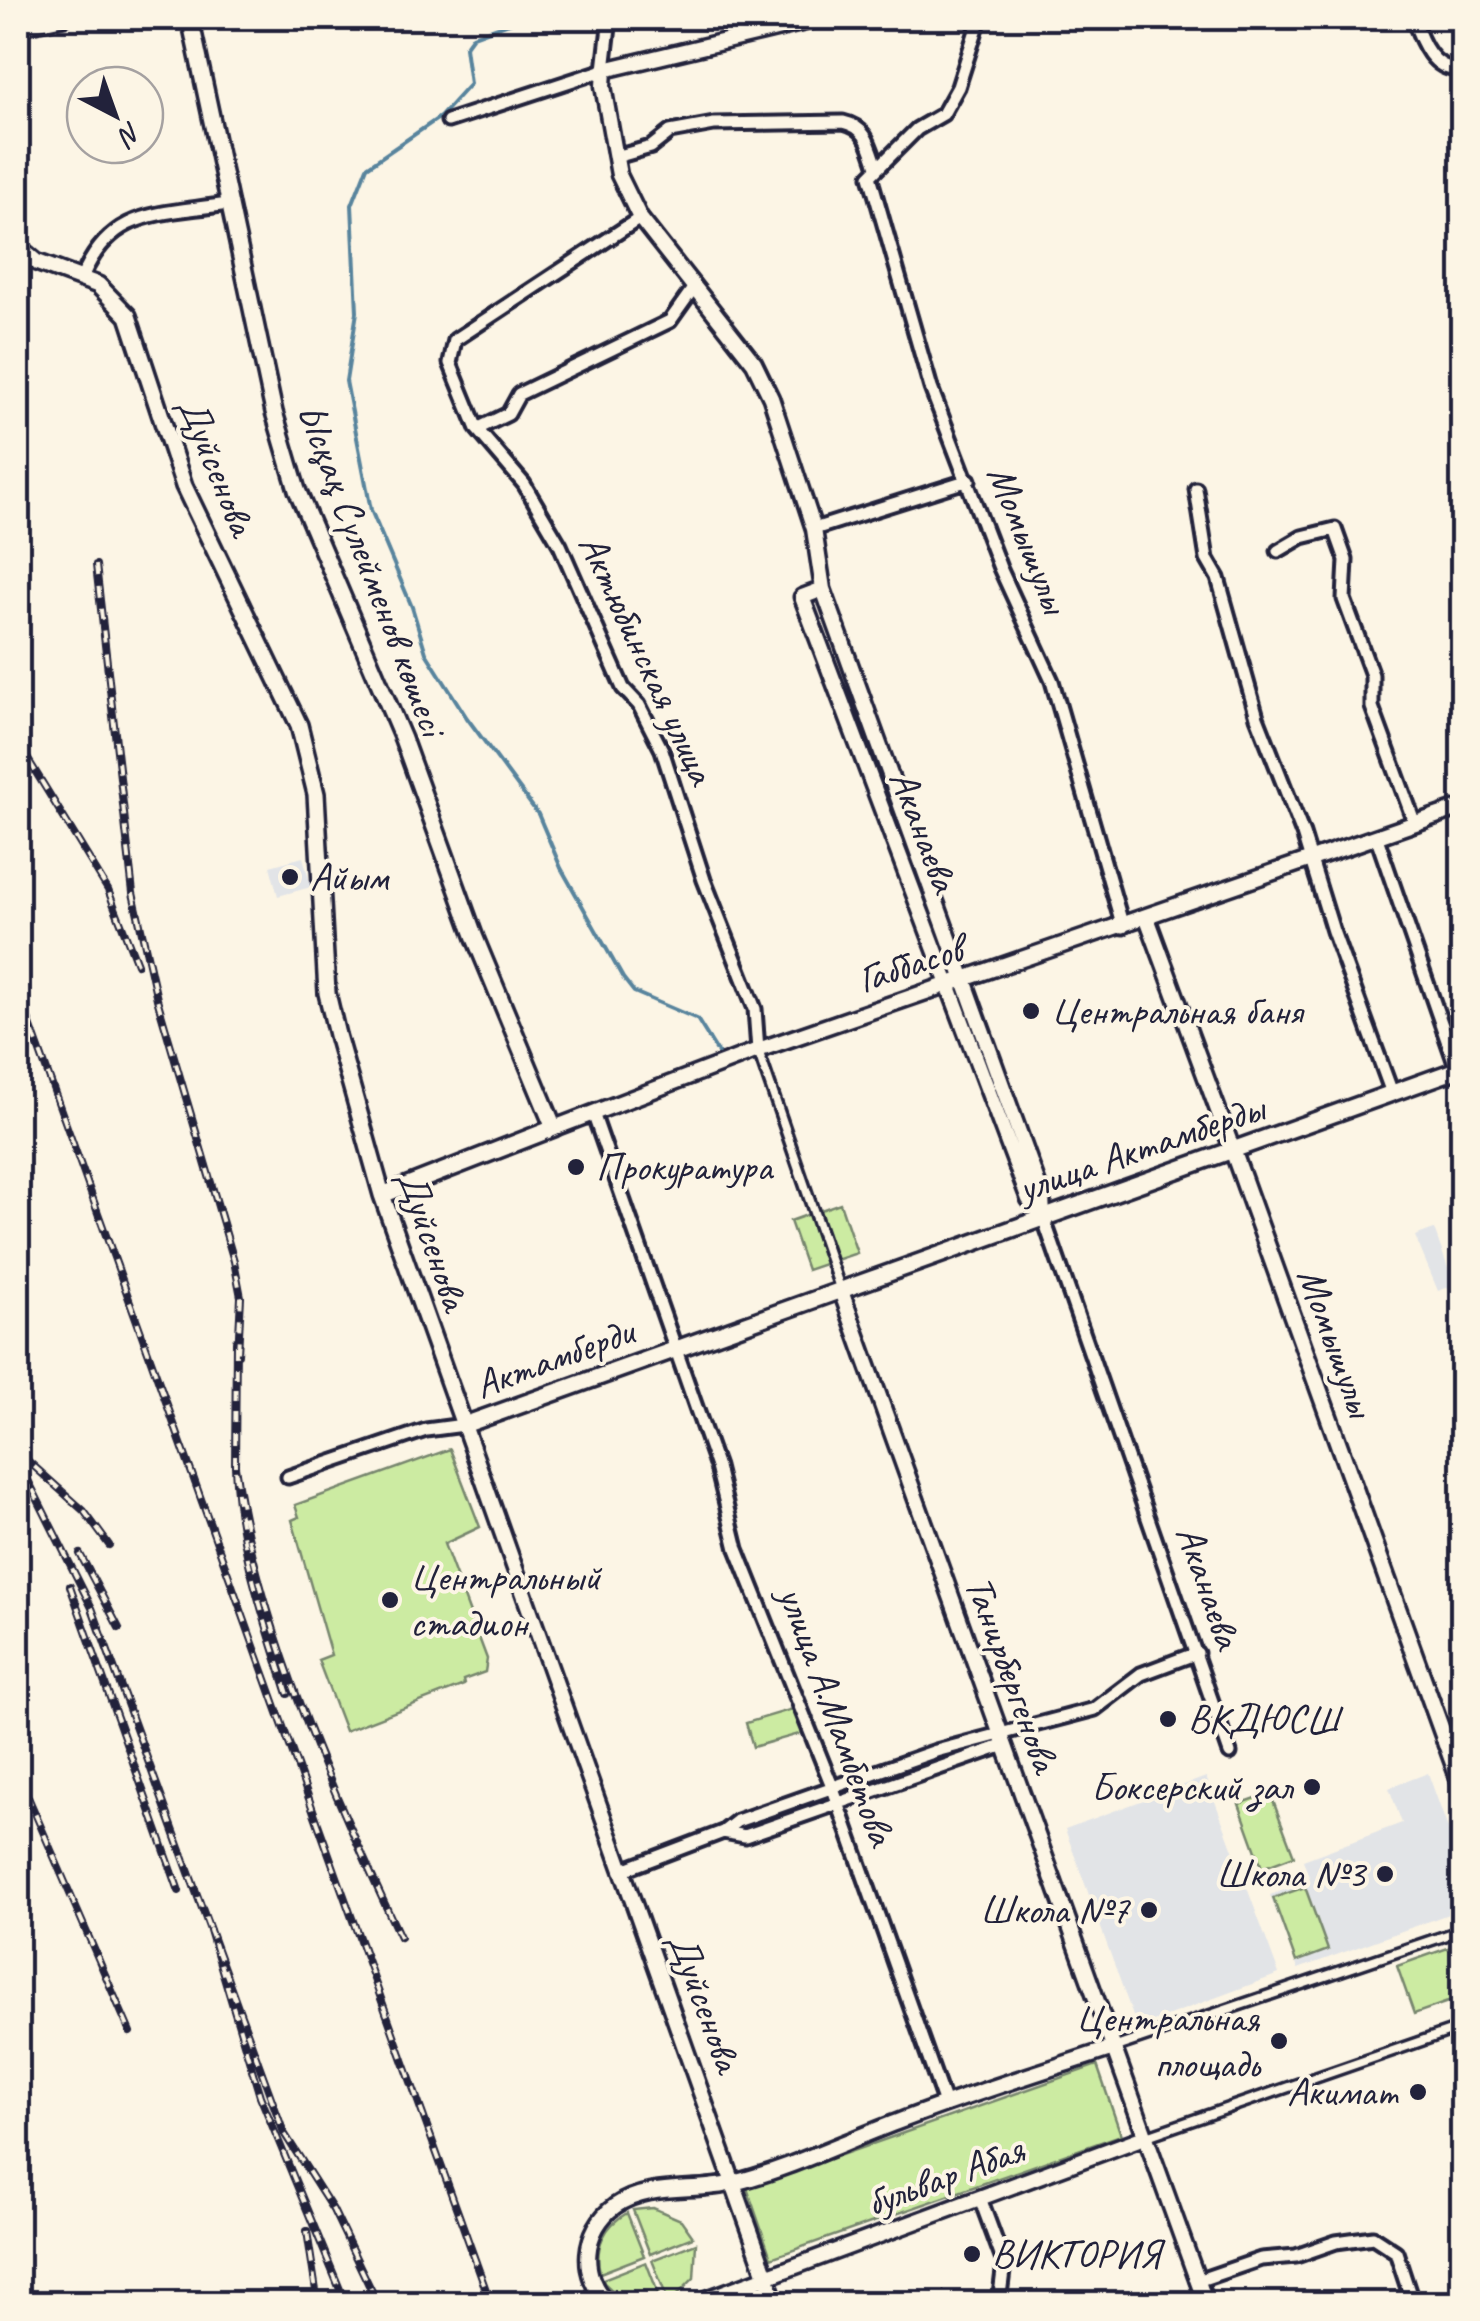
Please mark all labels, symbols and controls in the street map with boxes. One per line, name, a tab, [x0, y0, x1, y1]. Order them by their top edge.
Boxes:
north arrow	[65, 65, 165, 165]
text: N	[110, 115, 149, 155]
street label: Дуйсенова	[167, 390, 269, 546]
street label: Ысқақ Сүлейменов көшесі	[286, 397, 460, 747]
street label: Момышулы	[976, 458, 1081, 623]
street label: Актюбинская улица	[567, 526, 728, 794]
street label: Аканаева	[878, 763, 971, 901]
place label: Айым	[310, 852, 390, 902]
marker: Айым	[279, 866, 301, 888]
street label: Габбасов	[851, 921, 977, 1004]
place label: Центральная баня	[1051, 986, 1306, 1036]
marker: Центральная баня	[1020, 1000, 1042, 1022]
street label: улица Актамберды	[1010, 1082, 1273, 1214]
place label: Прокуратура	[596, 1142, 775, 1192]
marker: Прокуратура	[565, 1156, 587, 1178]
street label: Дуйсенова	[386, 1163, 481, 1320]
street label: Момышулы	[1286, 1261, 1387, 1426]
street label: Актамберди	[468, 1305, 644, 1410]
street label: Аканаева	[1165, 1519, 1254, 1657]
place label: Центральный стадион	[410, 1552, 603, 1648]
street label: Танирбергенова	[954, 1569, 1072, 1782]
street label: улица А.Мамбетова	[766, 1578, 908, 1855]
marker: Центральный стадион	[379, 1589, 401, 1611]
place label: ВКДЮСШ	[1188, 1694, 1344, 1744]
marker: ВКДЮСШ	[1157, 1708, 1179, 1730]
place label: Боксерский зал	[1091, 1762, 1295, 1812]
marker: Боксерский зал	[1301, 1776, 1323, 1798]
place label: Школа №3	[1216, 1849, 1368, 1899]
marker: Школа №3	[1374, 1863, 1396, 1885]
place label: Школа №7	[980, 1885, 1131, 1935]
marker: Школа №7	[1138, 1899, 1160, 1921]
street label: Дуйсенова	[657, 1925, 754, 2082]
place label: Центральная площадь	[1075, 1993, 1262, 2089]
marker: Центральная площадь	[1268, 2030, 1290, 2052]
place label: Акимат	[1287, 2067, 1400, 2117]
marker: Акимат	[1407, 2081, 1429, 2103]
street label: бульвар Абая	[859, 2124, 1032, 2228]
place label: ВИКТОРИЯ	[992, 2229, 1166, 2279]
marker: ВИКТОРИЯ	[961, 2243, 983, 2265]

